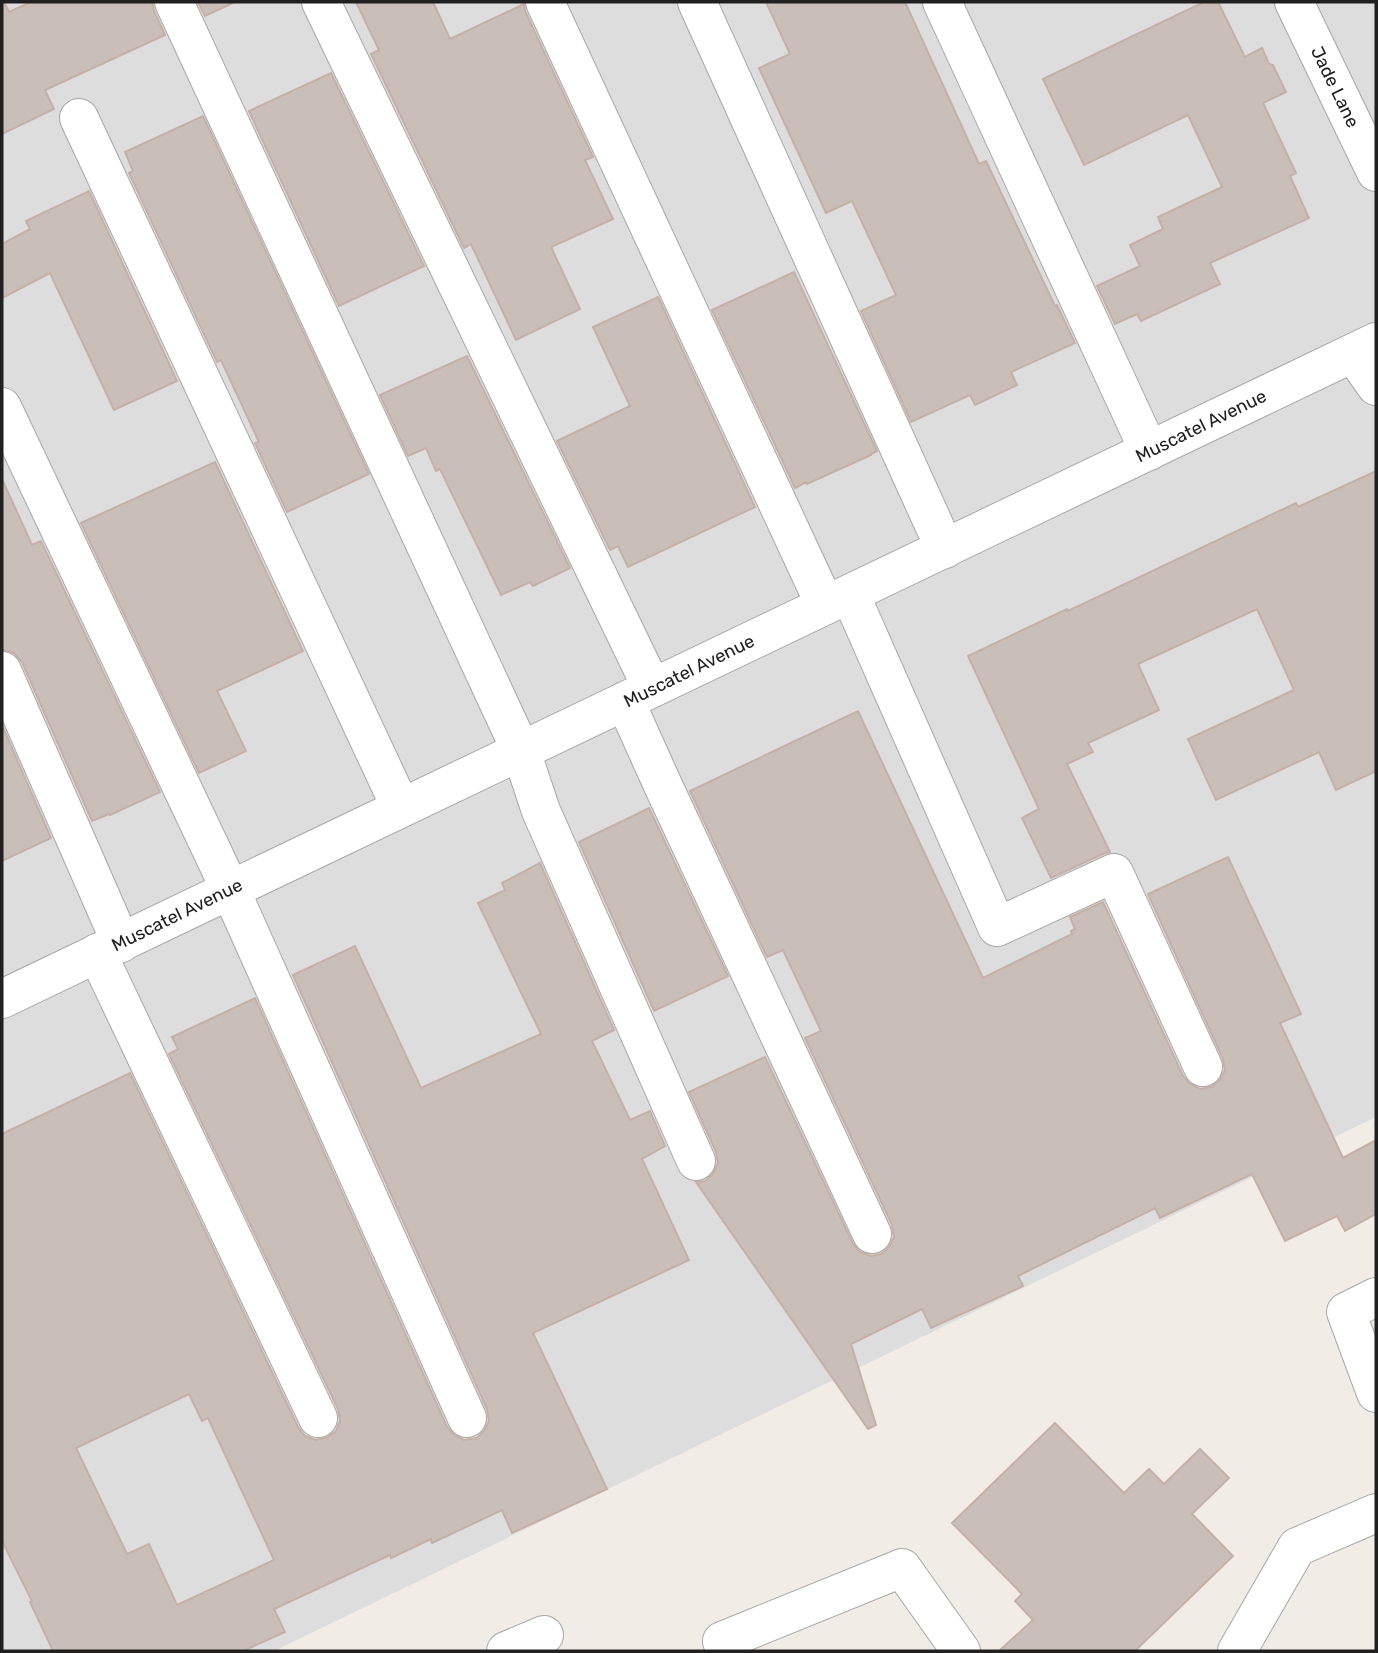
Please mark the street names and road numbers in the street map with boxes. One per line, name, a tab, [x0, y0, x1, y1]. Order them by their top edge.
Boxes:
street label: Jade Lane	[1306, 43, 1364, 131]
street label: Muscatel Avenue	[1132, 385, 1270, 467]
street label: Muscatel Avenue	[620, 630, 758, 712]
street label: Muscatel Avenue	[108, 874, 246, 956]

